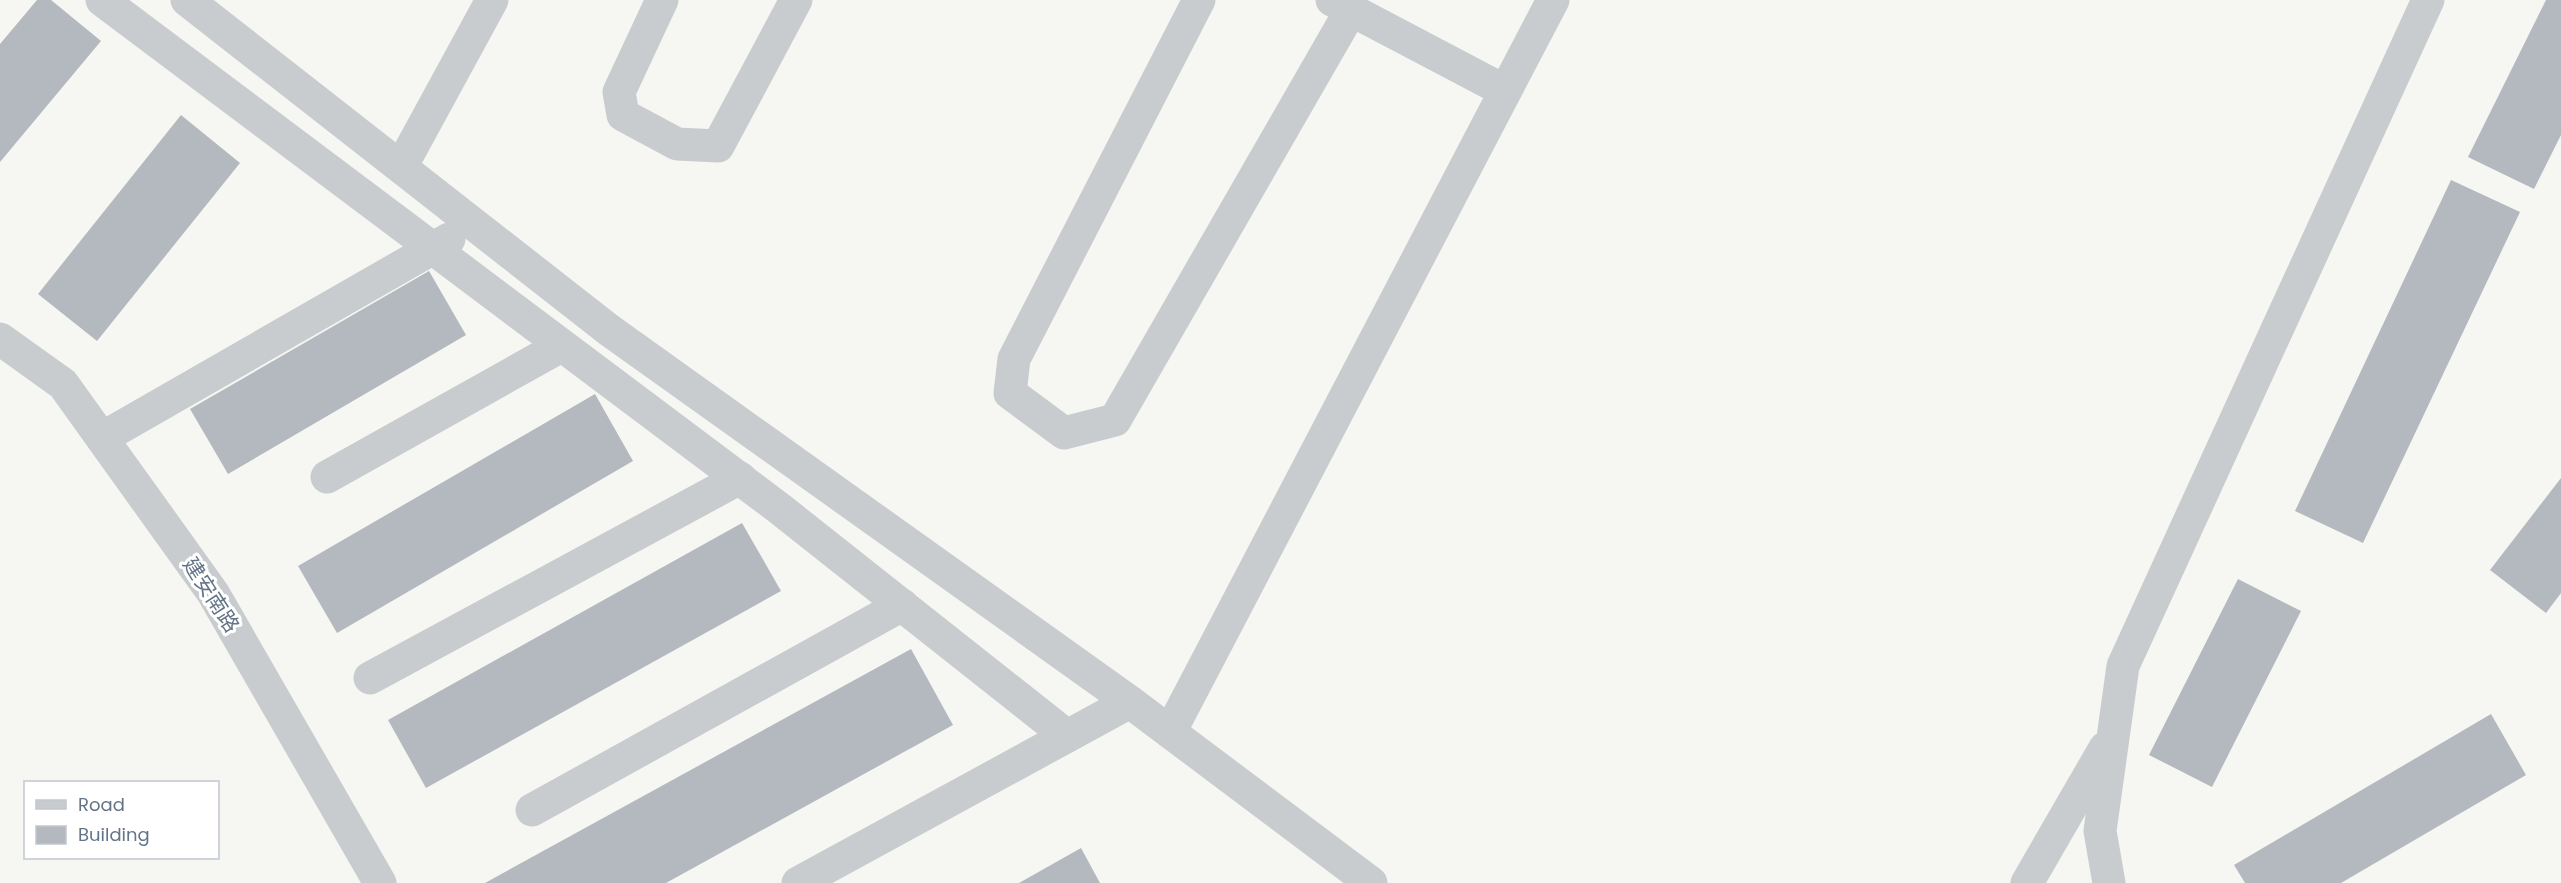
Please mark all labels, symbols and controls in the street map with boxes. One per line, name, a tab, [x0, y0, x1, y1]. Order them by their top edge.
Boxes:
street label: 建安南路	[176, 552, 246, 638]
legend	[24, 781, 219, 859]
text: Road	[78, 792, 125, 817]
text: Building	[78, 822, 150, 847]

